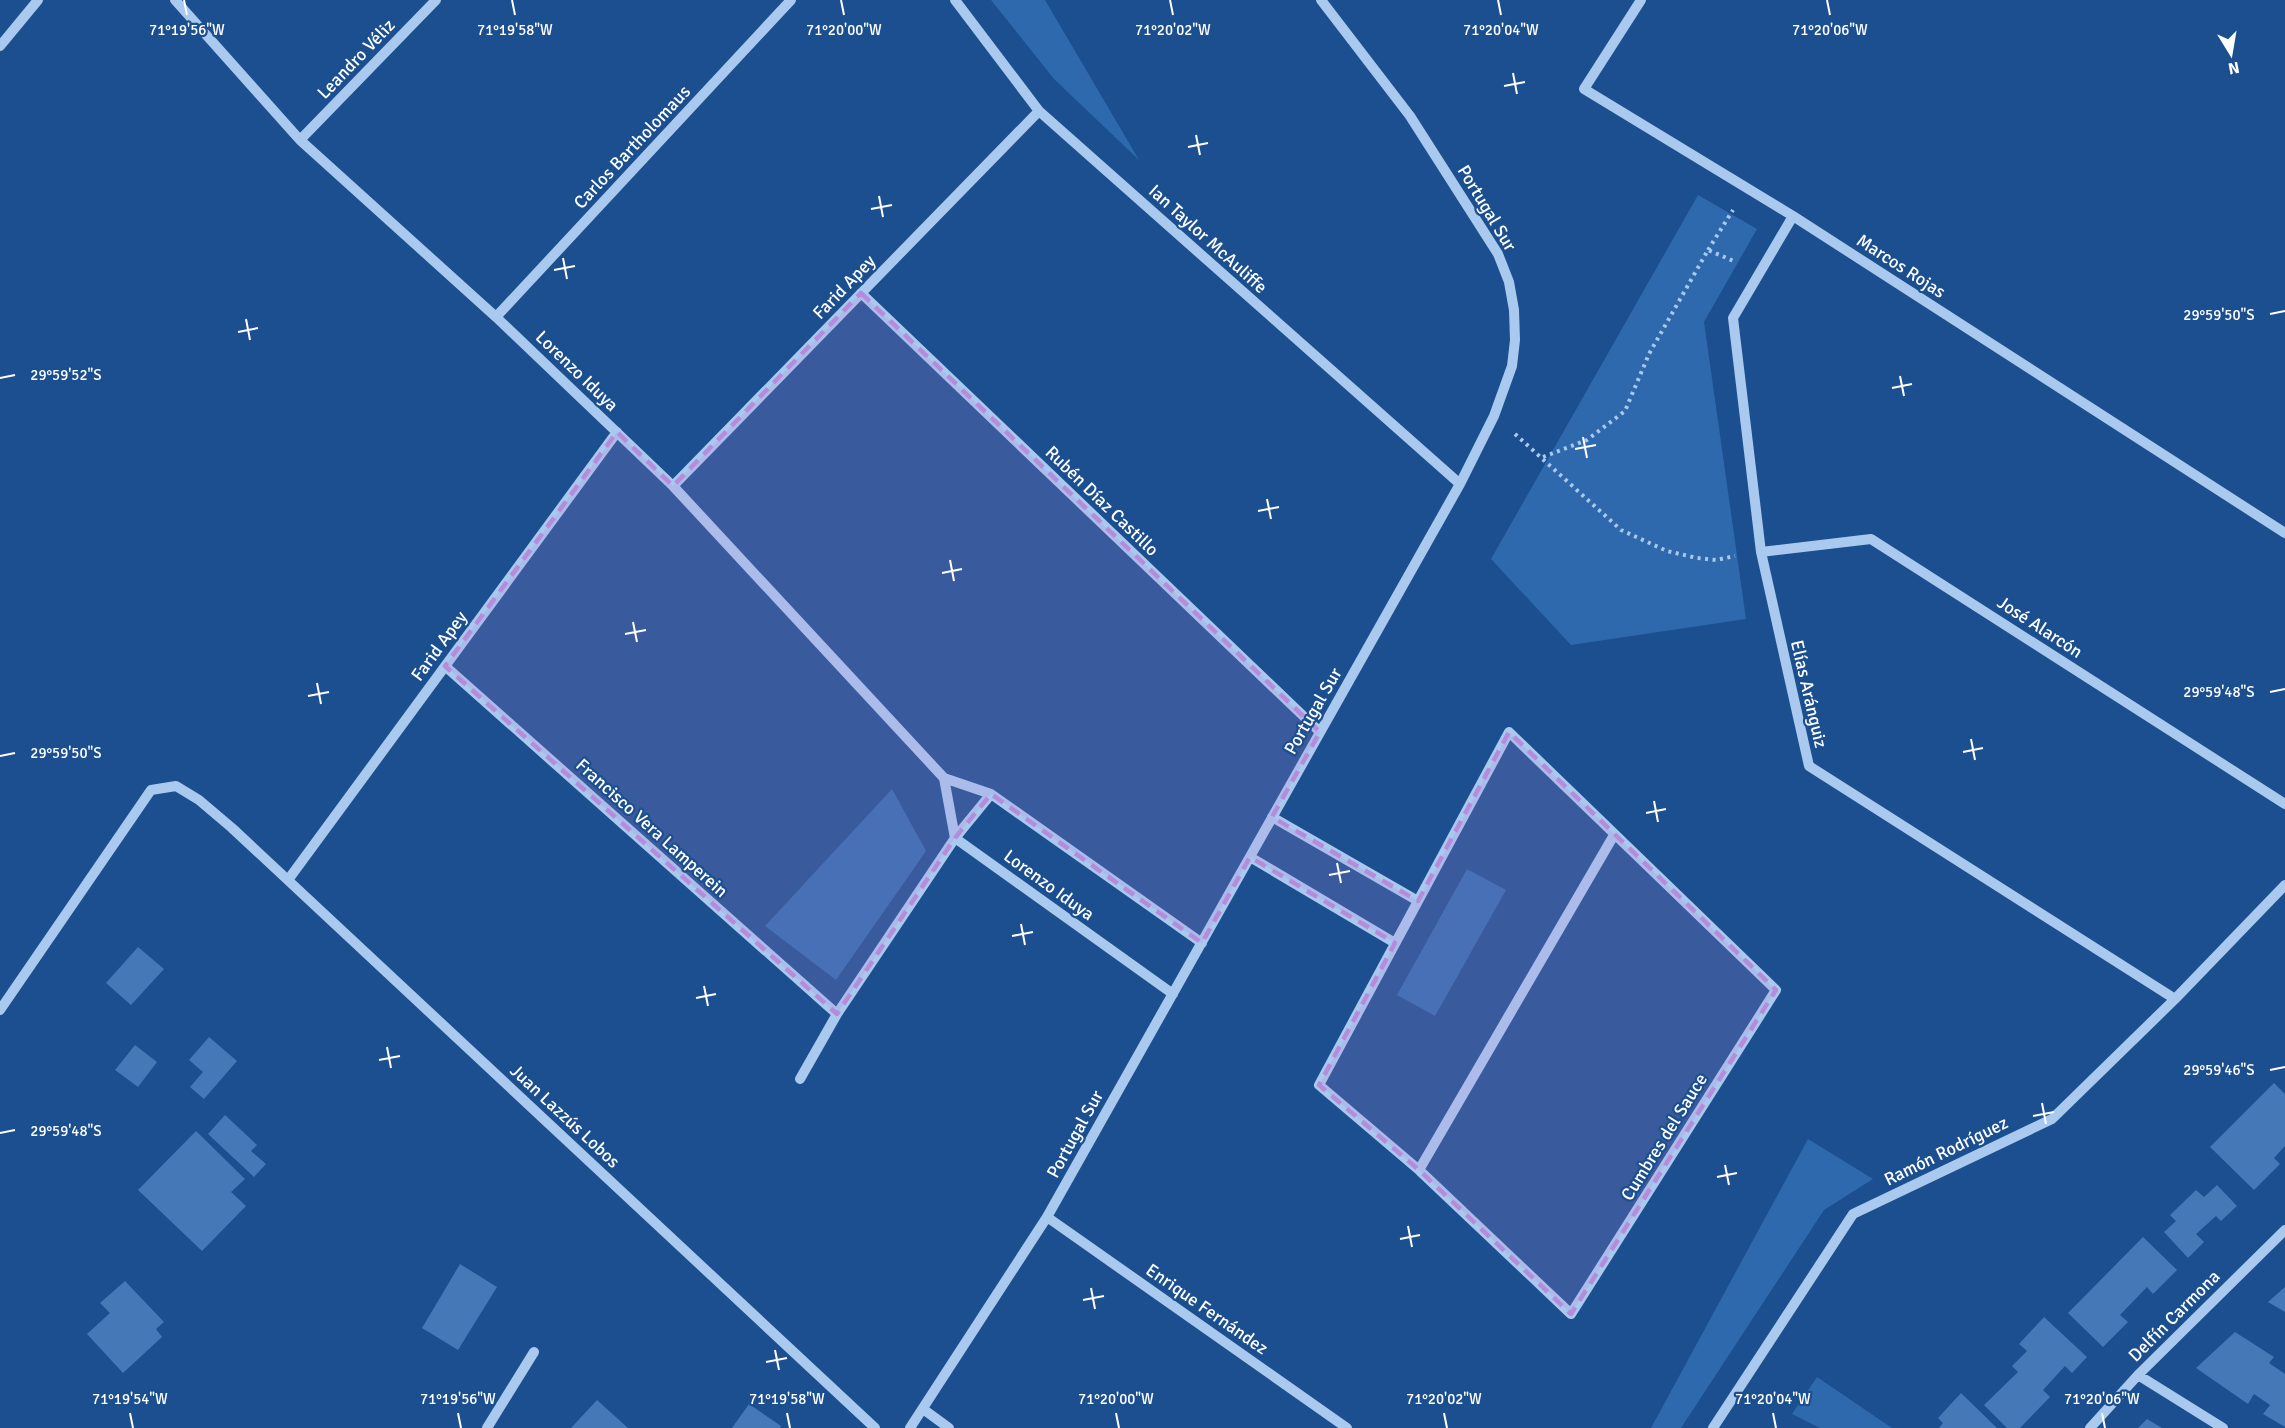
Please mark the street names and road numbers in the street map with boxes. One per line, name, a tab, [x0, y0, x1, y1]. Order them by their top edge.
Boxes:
street label: Leandro Véliz	[312, 14, 400, 104]
street label: Carlos Bartholomaus	[569, 81, 695, 213]
street label: Portugal Sur	[1453, 161, 1521, 255]
street label: Ian Taylor McAuliffe	[1144, 180, 1272, 298]
street label: Marcos Rojas	[1852, 229, 1950, 303]
street label: Farid Apey	[808, 250, 880, 324]
street label: Lorenzo Iduya	[531, 326, 623, 416]
street label: Rubén Díaz Castillo	[1041, 441, 1163, 561]
street label: José Alarcón	[1993, 591, 2087, 663]
street label: Farid Apey	[406, 606, 472, 685]
street label: Elías Aránguiz	[1786, 638, 1832, 750]
street label: Portugal Sur	[1279, 663, 1347, 758]
street label: Francisco Vera Lamperein	[572, 754, 732, 902]
street label: Lorenzo Iduya	[999, 845, 1099, 925]
street label: Juan Lazzús Lobos	[506, 1060, 624, 1173]
street label: Cumbres del Sauce	[1616, 1069, 1712, 1205]
street label: Portugal Sur	[1042, 1086, 1108, 1182]
street label: Ramón Rodríguez	[1881, 1112, 2011, 1190]
street label: Enrique Fernández	[1142, 1259, 1272, 1359]
street label: Delfín Carmona	[2124, 1266, 2224, 1366]

